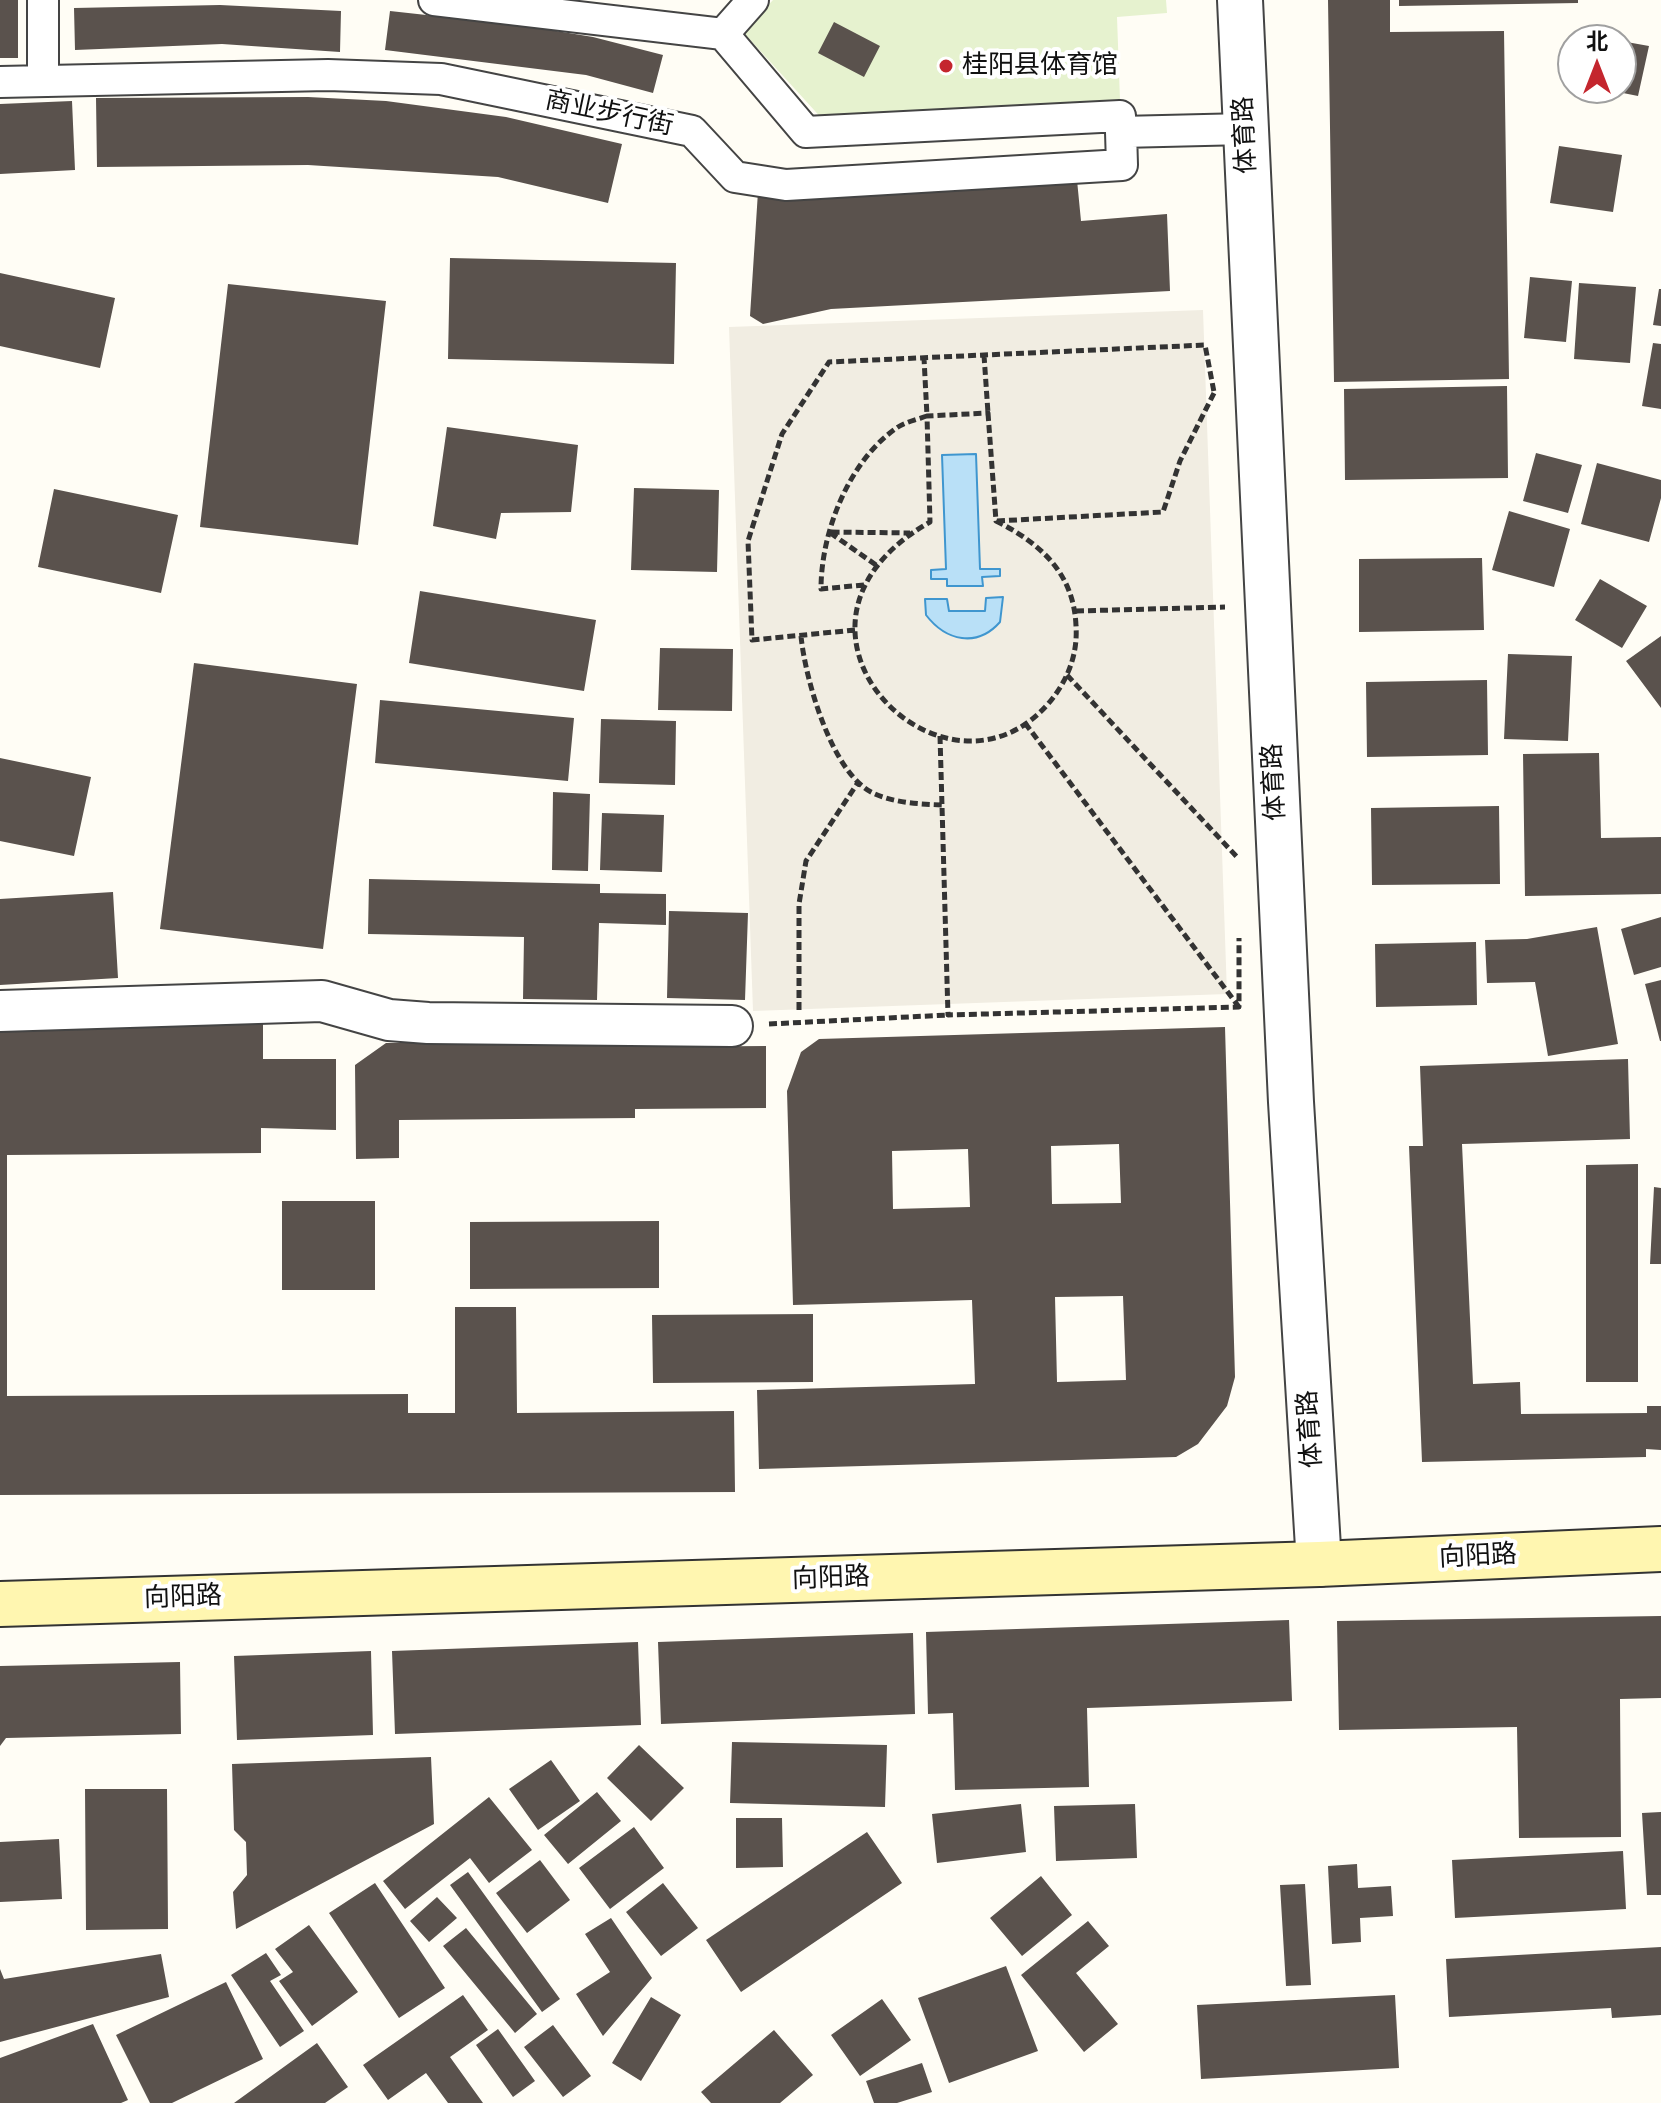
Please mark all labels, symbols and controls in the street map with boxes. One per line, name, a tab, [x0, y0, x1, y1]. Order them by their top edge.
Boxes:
north arrow	[1557, 24, 1637, 104]
text: 北	[1586, 29, 1608, 54]
place label: 桂阳县体育馆	[962, 50, 1118, 82]
marker: 桂阳县体育馆	[937, 57, 955, 75]
street label: 商业步行街	[542, 85, 676, 143]
street label: 体育路	[1228, 95, 1264, 175]
street label: 体育路	[1257, 742, 1293, 822]
street label: 体育路	[1293, 1389, 1329, 1469]
street label: 向阳路	[1438, 1539, 1518, 1575]
street label: 向阳路	[791, 1562, 871, 1596]
street label: 向阳路	[143, 1581, 223, 1615]

